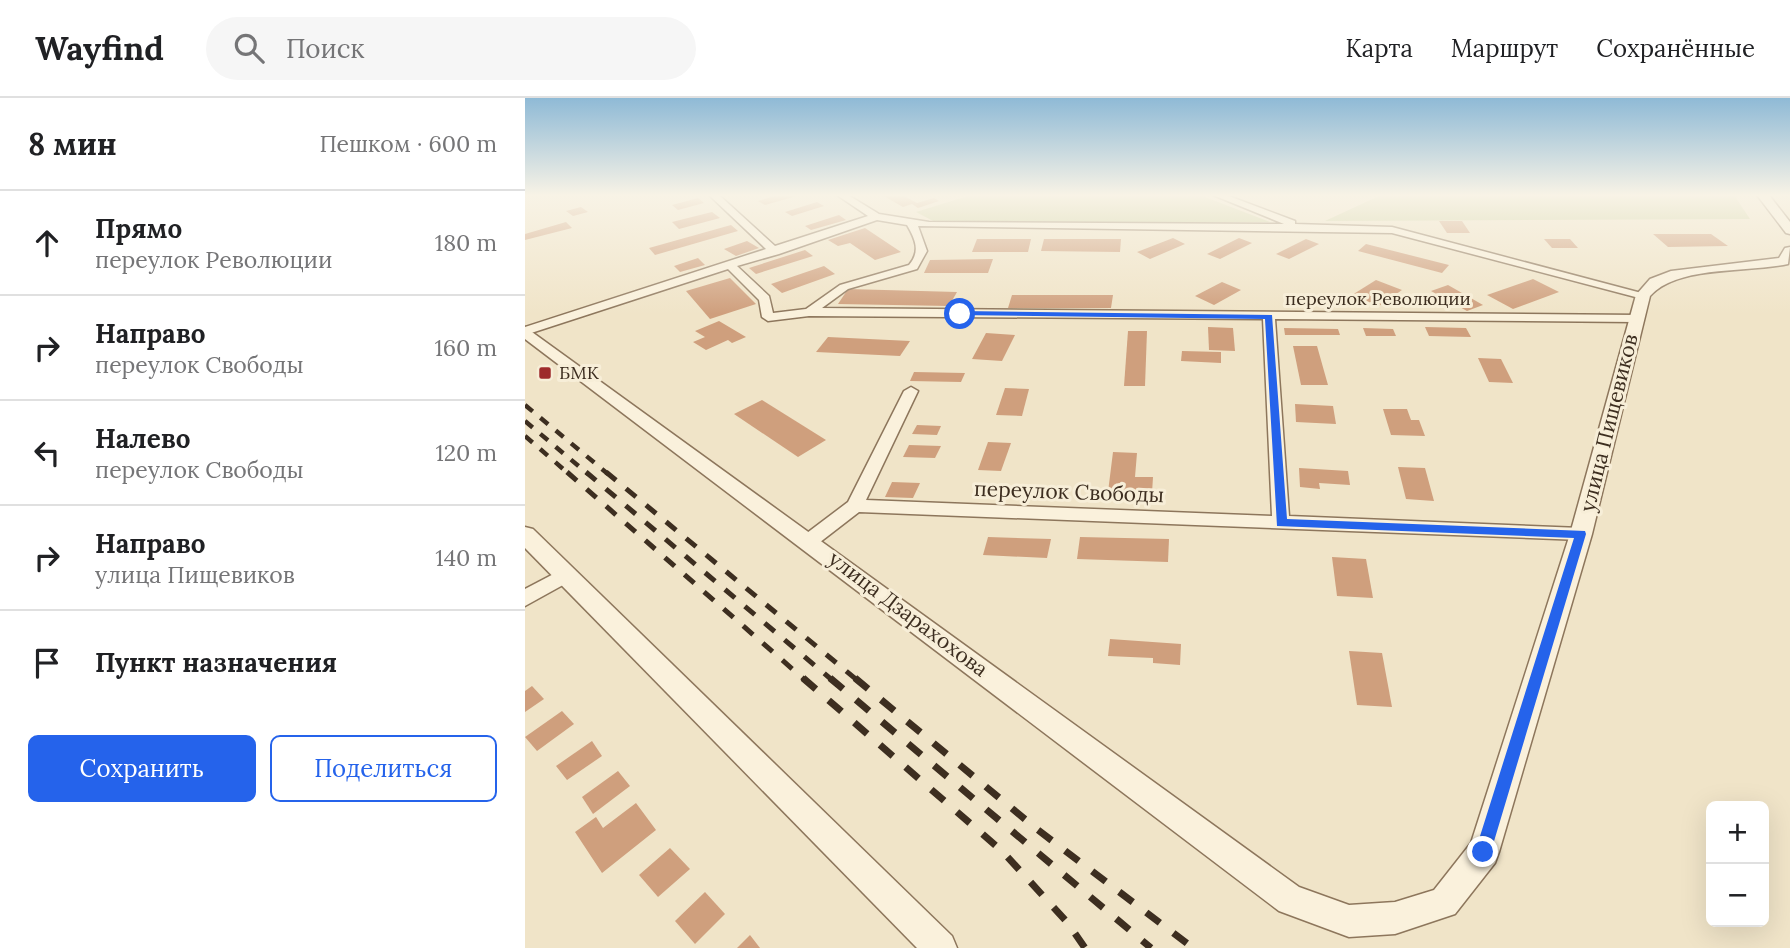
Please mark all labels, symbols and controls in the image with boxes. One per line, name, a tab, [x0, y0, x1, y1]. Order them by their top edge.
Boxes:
search box	[206, 17, 696, 80]
text: Wayfind	[35, 27, 164, 69]
icon: search	[230, 29, 268, 67]
text: Поиск	[286, 32, 365, 65]
text: Карта	[1345, 33, 1413, 64]
text: Маршрут	[1451, 33, 1558, 64]
text: Сохранённые	[1596, 33, 1755, 64]
text: 8 мин	[28, 125, 117, 163]
text: Пешком · 600 m	[320, 129, 497, 158]
text: Прямо	[95, 212, 182, 245]
icon: ahead	[28, 224, 66, 262]
text: 180 m	[435, 228, 497, 257]
text: переулок Революции	[95, 245, 332, 274]
street label: переулок Революции	[1285, 287, 1471, 310]
route start	[944, 298, 975, 329]
text: Направо	[95, 317, 206, 350]
icon: right	[28, 329, 66, 367]
street label: улица Пищевиков	[1573, 331, 1644, 515]
text: 160 m	[434, 333, 497, 362]
text: переулок Свободы	[95, 350, 303, 379]
place label: БМК	[559, 361, 600, 384]
marker: БМК	[537, 365, 553, 381]
text: Налево	[95, 422, 191, 455]
icon: left	[28, 434, 66, 472]
text: 120 m	[435, 438, 497, 467]
text: переулок Свободы	[95, 455, 303, 484]
street label: переулок Свободы	[973, 475, 1165, 508]
text: Направо	[95, 527, 206, 560]
icon: right	[28, 539, 66, 577]
text: 140 m	[435, 543, 497, 572]
street label: улица Дзарахохова	[823, 545, 994, 683]
text: улица Пищевиков	[95, 560, 295, 589]
icon: arrive	[28, 644, 66, 682]
text: Пункт назначения	[95, 646, 337, 679]
button: Сохранить	[28, 735, 256, 802]
button: Поделиться	[270, 735, 497, 802]
map controls	[1706, 801, 1769, 927]
button: +	[1706, 801, 1769, 864]
route end	[1467, 836, 1498, 867]
button: −	[1706, 864, 1769, 927]

